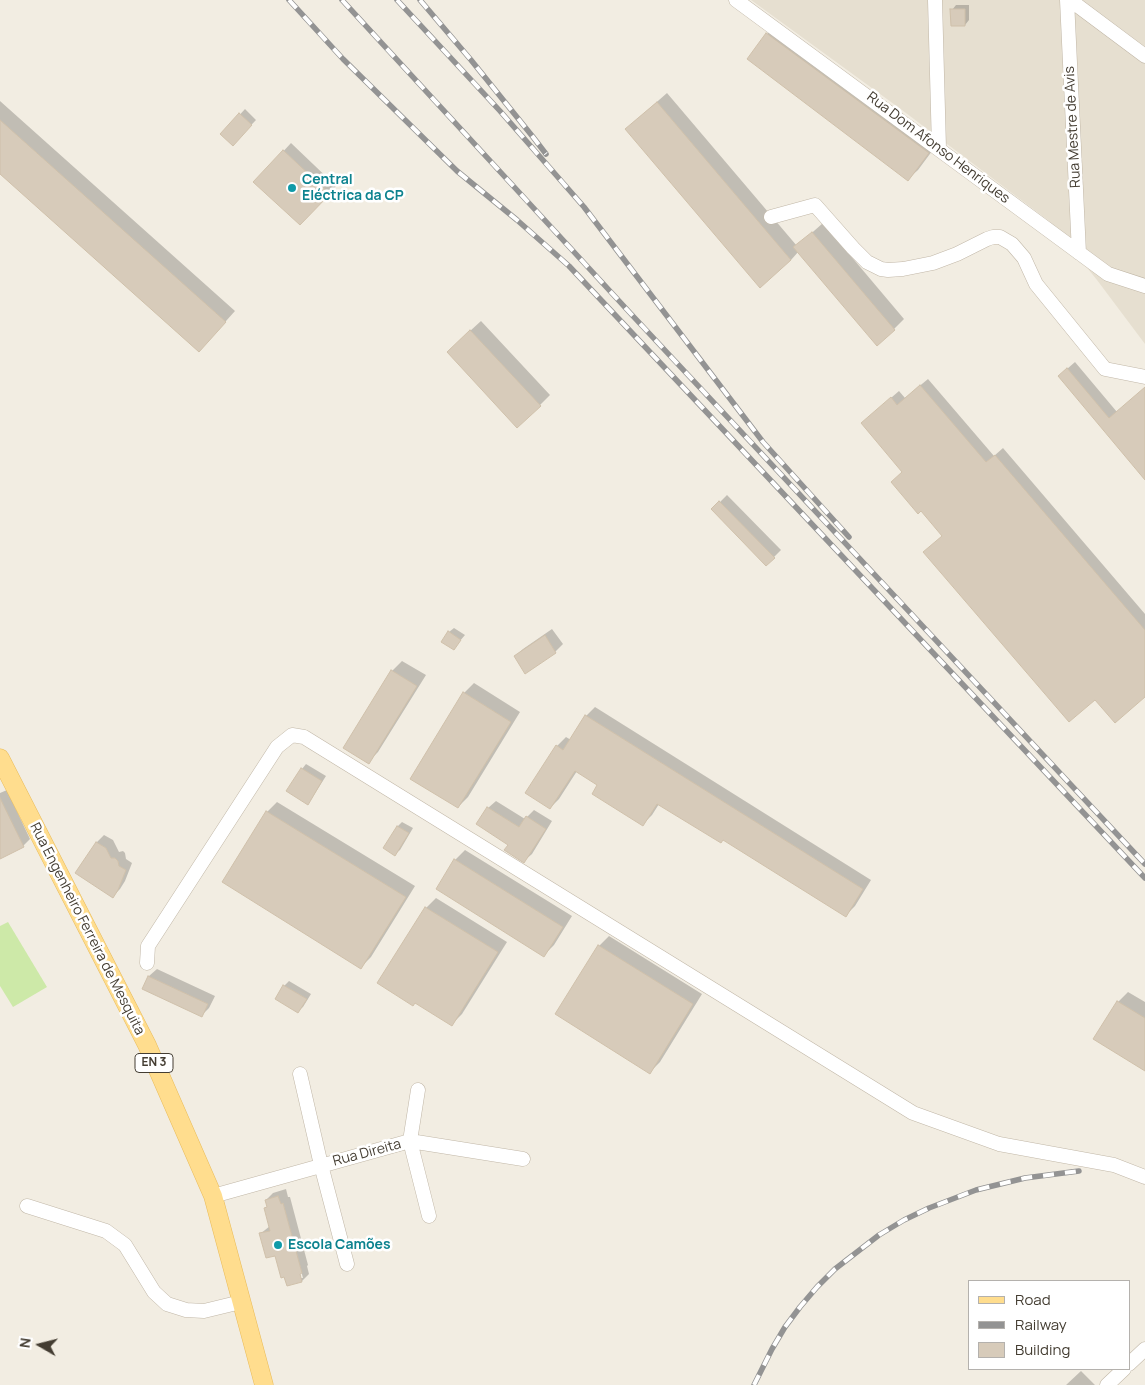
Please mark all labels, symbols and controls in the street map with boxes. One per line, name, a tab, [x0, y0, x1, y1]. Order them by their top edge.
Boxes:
street label: Rua Mestre de Avis	[1061, 66, 1085, 188]
street label: Rua Dom Afonso Henriques	[863, 89, 1013, 207]
place label: Central Eléctrica da CP	[302, 172, 404, 204]
marker: Central Eléctrica da CP	[286, 182, 298, 194]
street label: Rua Engenheiro Ferreira de Mesquita	[26, 820, 148, 1038]
road number: EN 3	[135, 1054, 173, 1072]
street label: Rua Direita	[331, 1136, 403, 1170]
place label: Escola Camões	[288, 1237, 391, 1253]
marker: Escola Camões	[272, 1239, 284, 1251]
legend	[968, 1280, 1130, 1370]
text: Road	[1015, 1289, 1051, 1310]
text: Railway	[1015, 1314, 1067, 1335]
north arrow	[15, 1320, 65, 1370]
text: N	[15, 1337, 35, 1349]
text: Building	[1015, 1339, 1070, 1360]

